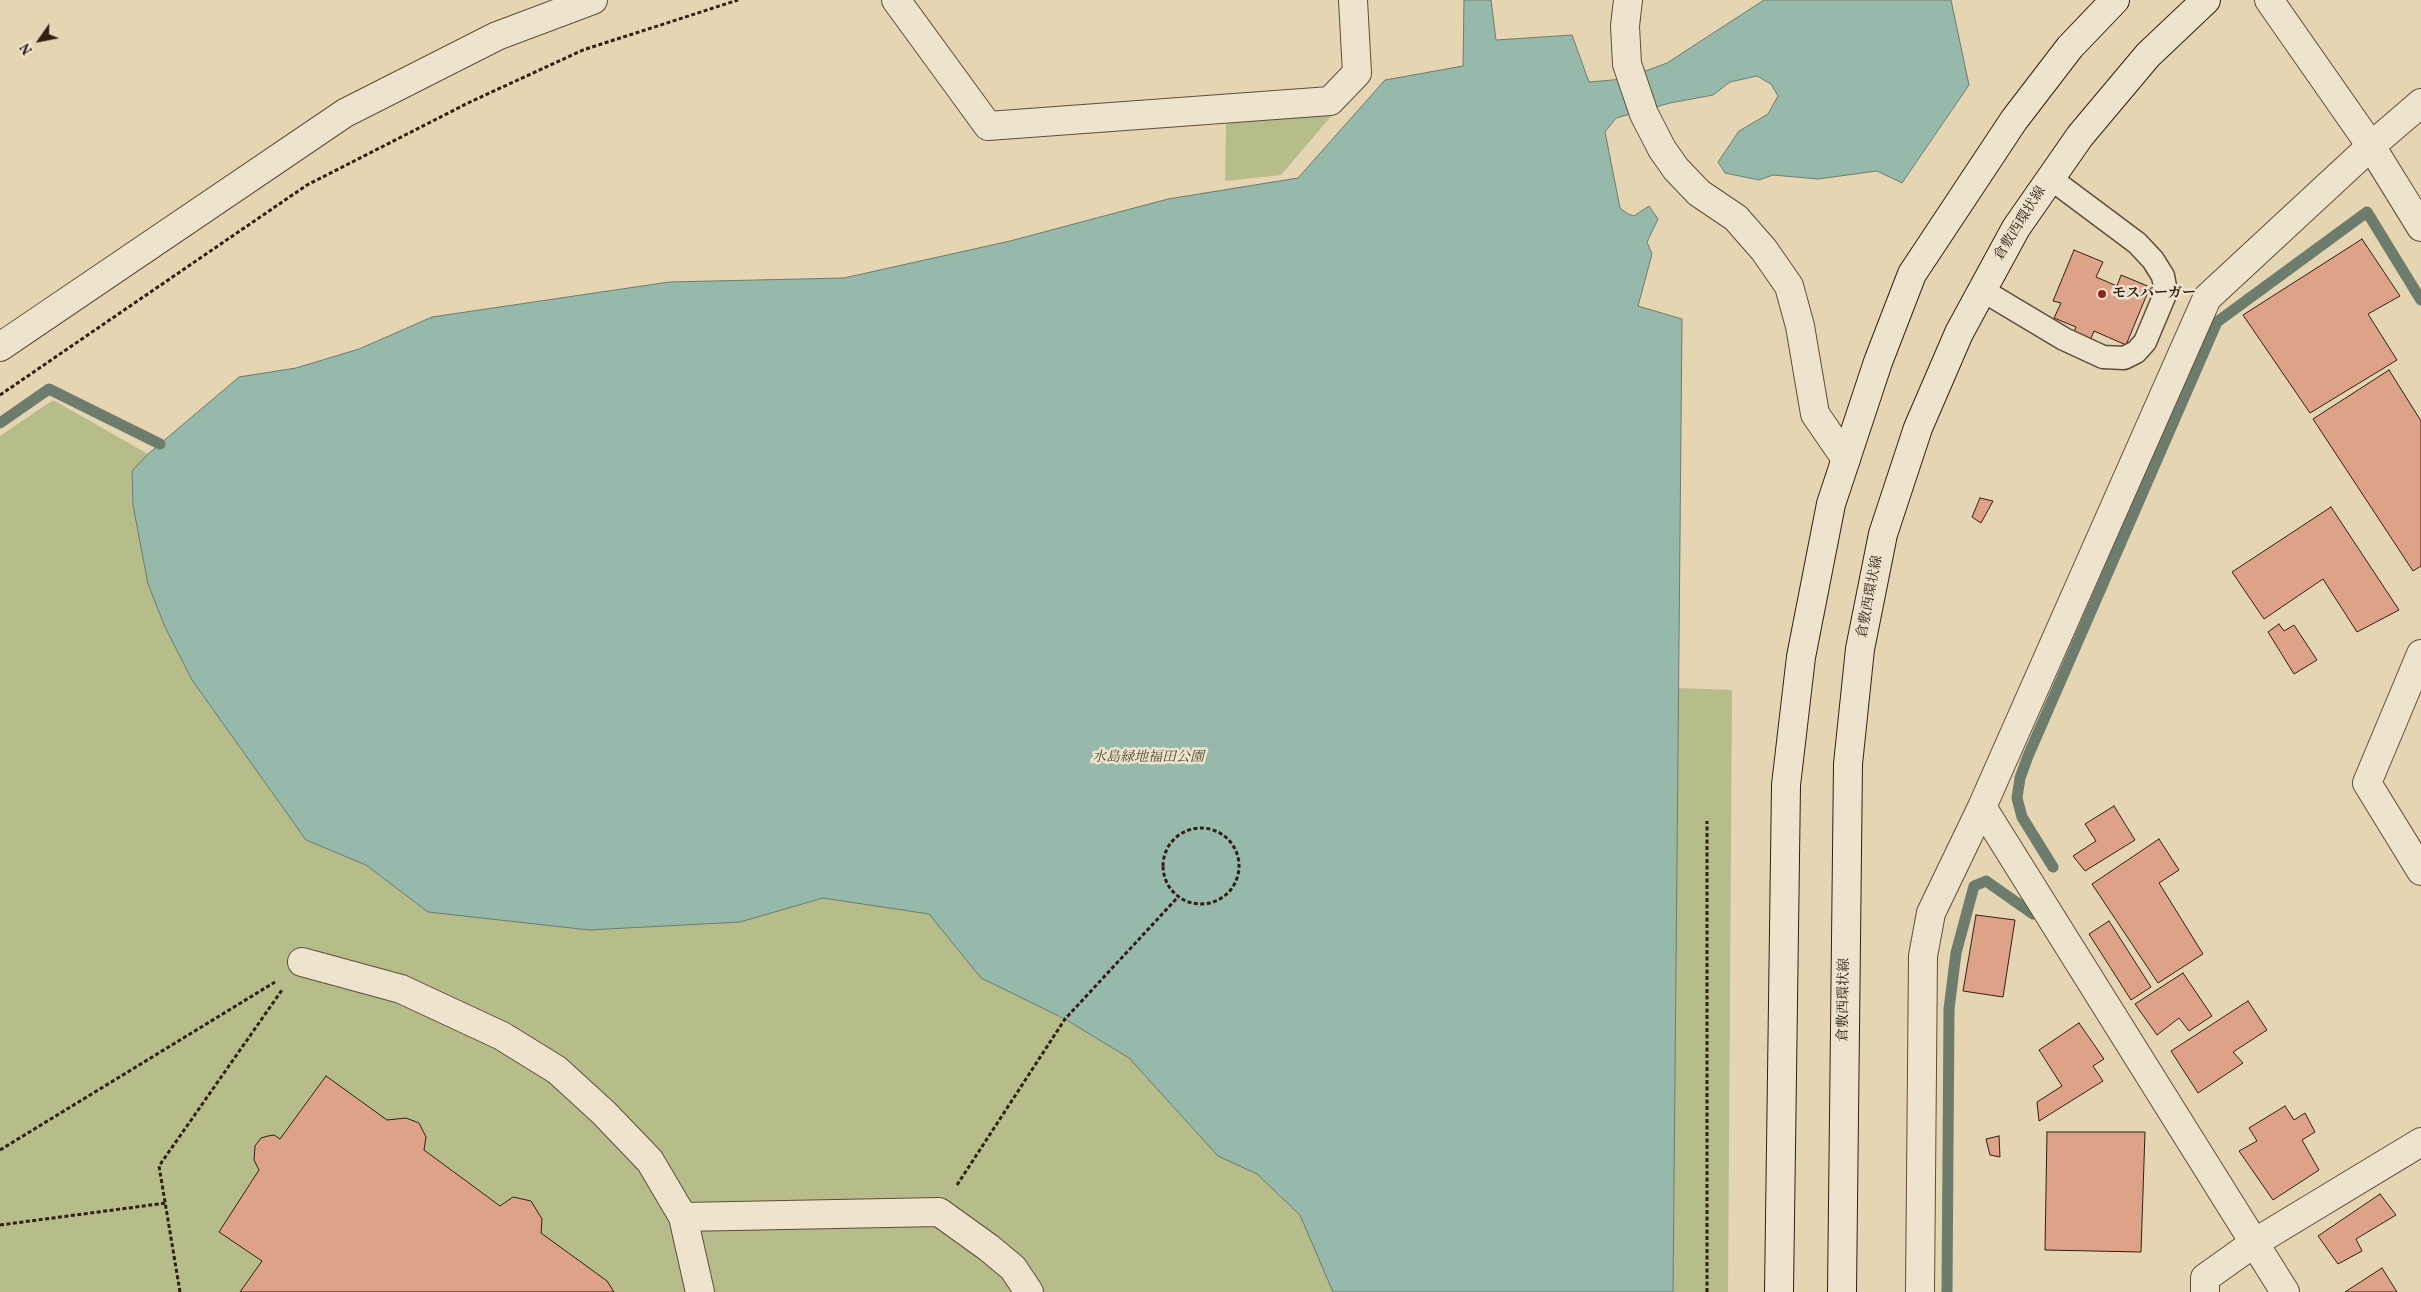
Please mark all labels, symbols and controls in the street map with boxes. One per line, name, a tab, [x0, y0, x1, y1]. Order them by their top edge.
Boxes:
north arrow	[15, 15, 65, 65]
text: N	[16, 39, 38, 58]
street label: 倉敷西環状線	[1992, 184, 2050, 264]
place label: モスバーガー	[2112, 286, 2196, 302]
marker: モスバーガー	[2096, 288, 2108, 300]
street label: 倉敷西環状線	[1855, 554, 1887, 640]
park label: 水島緑地福田公園	[1092, 750, 1204, 766]
street label: 倉敷西環状線	[1836, 958, 1854, 1042]

